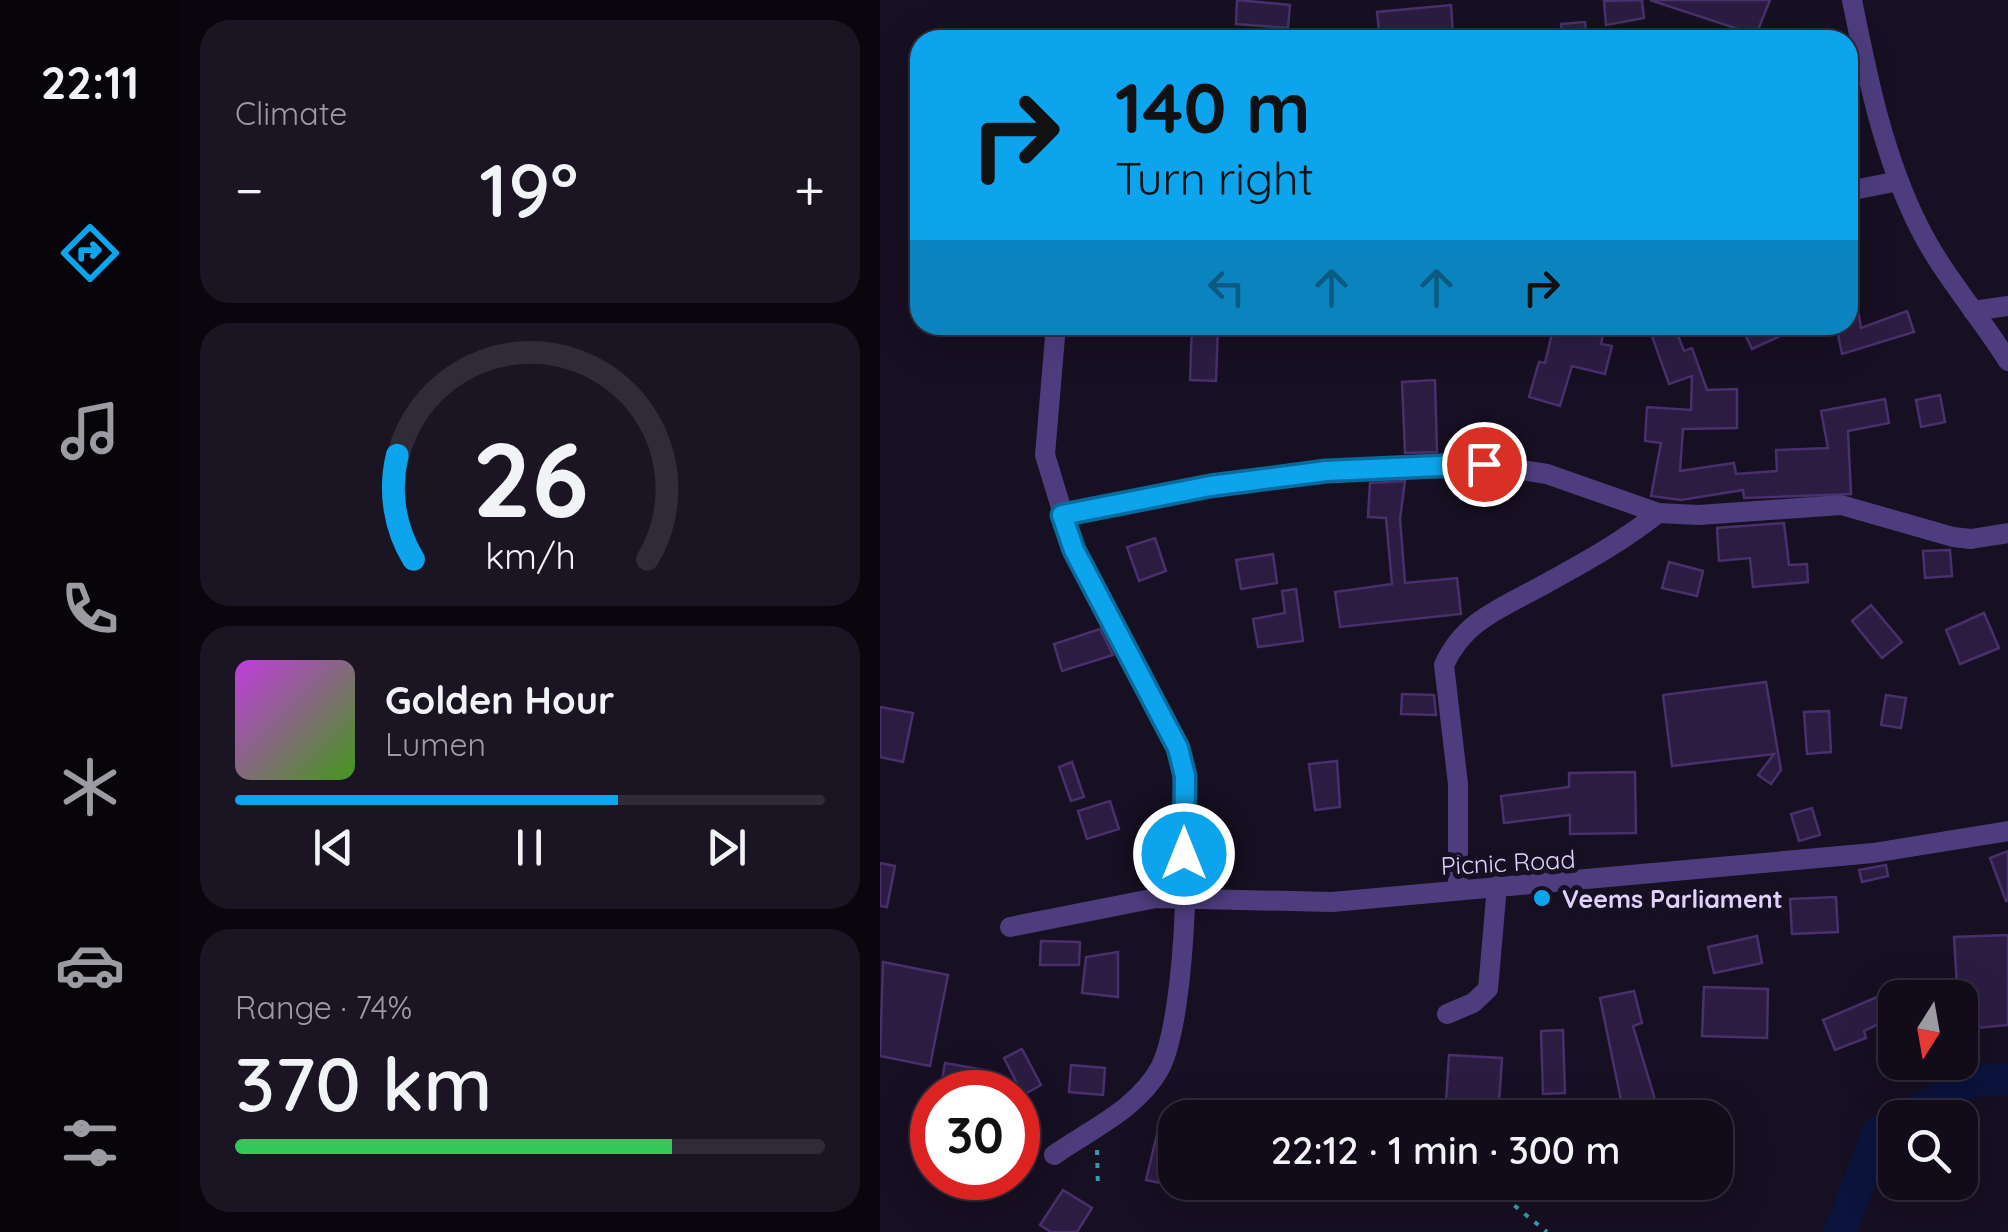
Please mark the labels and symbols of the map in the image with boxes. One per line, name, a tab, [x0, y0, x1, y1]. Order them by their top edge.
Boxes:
pin	[1442, 422, 1527, 507]
position arrow	[1132, 802, 1236, 906]
street label: Picnic Road	[1440, 843, 1576, 881]
place label: Veems Parliament	[1562, 883, 1783, 914]
marker: Veems Parliament	[1531, 887, 1553, 909]
north arrow	[1878, 980, 1978, 1080]
speed limit sign: 30	[910, 1070, 1040, 1200]

